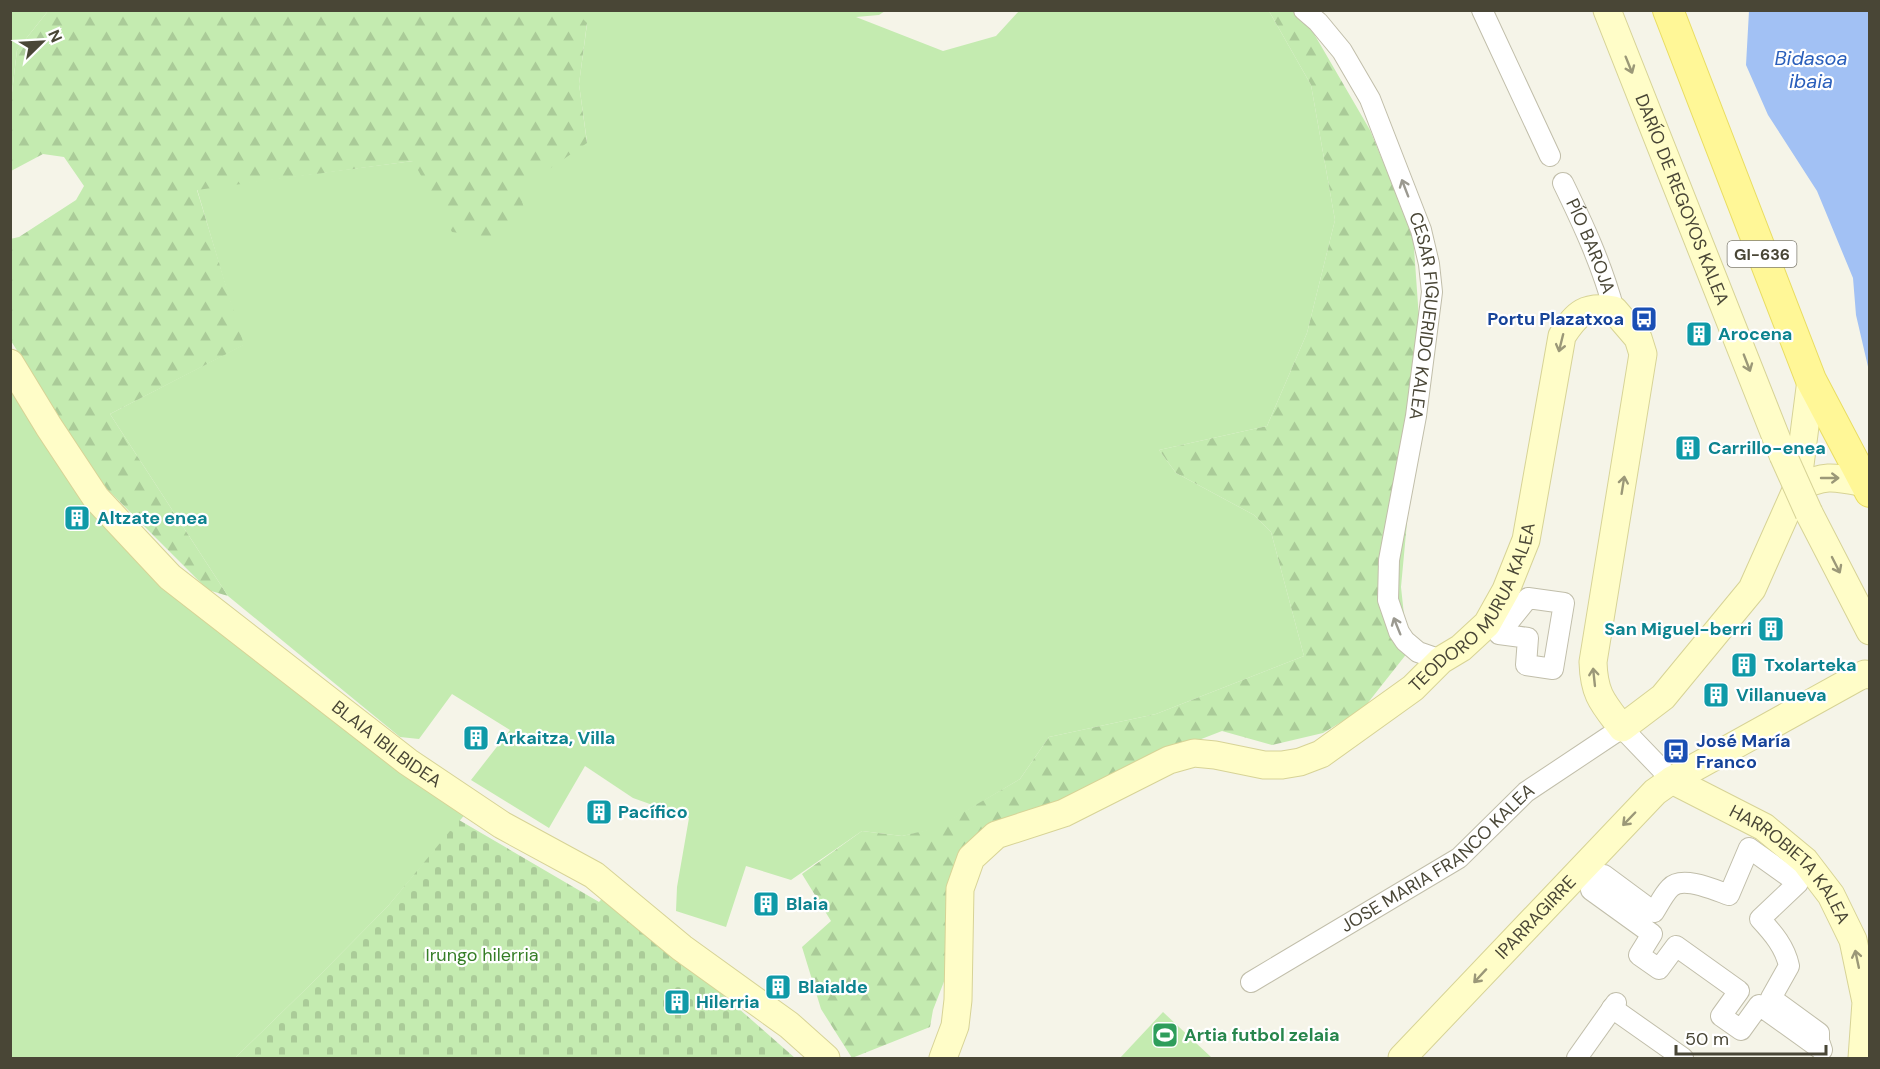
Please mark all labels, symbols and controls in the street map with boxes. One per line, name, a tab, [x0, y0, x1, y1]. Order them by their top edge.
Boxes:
north arrow	[12, 12, 72, 72]
text: N	[43, 27, 67, 46]
water label: Bidasoa ibaia	[1774, 45, 1848, 94]
one-way arrow	[1624, 55, 1635, 74]
street label: DARÍO DE REGOYOS KALEA	[1630, 91, 1735, 309]
one-way arrow	[1399, 179, 1410, 198]
street label: PÍO BAROJA	[1560, 194, 1621, 297]
street label: CESAR FIGUERIDO KALEA	[1403, 208, 1445, 422]
road number: GI-636	[1728, 241, 1796, 267]
bus stop icon: Portu Plazatxoa	[1629, 304, 1659, 334]
place label: Portu Plazatxoa	[1487, 307, 1624, 331]
building icon: Arocena	[1684, 319, 1714, 349]
place label: Arocena	[1718, 322, 1792, 346]
one-way arrow	[1555, 333, 1567, 352]
one-way arrow	[1742, 354, 1753, 372]
building icon: Carrillo-enea	[1673, 433, 1703, 463]
place label: Carrillo-enea	[1708, 436, 1826, 460]
one-way arrow	[1819, 472, 1839, 484]
one-way arrow	[1618, 476, 1629, 496]
building icon: Altzate enea	[62, 503, 92, 533]
place label: Altzate enea	[97, 506, 208, 530]
street label: TEODORO MURUA KALEA	[1404, 521, 1541, 697]
one-way arrow	[1830, 556, 1842, 573]
building icon: San Miguel-berri	[1756, 614, 1786, 644]
one-way arrow	[1391, 617, 1402, 635]
place label: San Miguel-berri	[1604, 617, 1752, 641]
building icon: Txolarteka	[1729, 650, 1759, 680]
place label: Txolarteka	[1764, 653, 1857, 677]
one-way arrow	[1588, 668, 1599, 688]
building icon: Villanueva	[1701, 680, 1731, 710]
place label: Villanueva	[1736, 683, 1827, 707]
street label: BLAIA IBILBIDEA	[327, 695, 446, 793]
building icon: Arkaitza, Villa	[461, 723, 491, 753]
place label: Arkaitza, Villa	[496, 726, 615, 750]
place label: José María Franco	[1696, 729, 1791, 774]
bus stop icon: José María Franco	[1661, 736, 1691, 766]
street label: JOSE MARIA FRANCO KALEA	[1336, 778, 1539, 938]
building icon: Pacífico	[584, 797, 614, 827]
street label: HARROBIETA KALEA	[1725, 799, 1855, 928]
place label: Pacífico	[618, 800, 688, 824]
one-way arrow	[1621, 811, 1636, 826]
street label: IPARRAGIRRE	[1490, 870, 1581, 965]
building icon: Blaia	[751, 889, 781, 919]
place label: Blaia	[786, 892, 828, 916]
park label: Irungo hilerria	[425, 943, 539, 967]
one-way arrow	[1851, 950, 1862, 969]
one-way arrow	[1473, 968, 1487, 983]
building icon: Blaialde	[763, 972, 793, 1002]
place label: Blaialde	[798, 975, 868, 999]
building icon: Hilerria	[662, 987, 692, 1017]
place label: Hilerria	[696, 990, 760, 1014]
scale bar	[1676, 1018, 1826, 1056]
sports icon: Artia futbol zelaia	[1150, 1020, 1180, 1050]
place label: Artia futbol zelaia	[1184, 1023, 1339, 1047]
text: 50 m	[1685, 1027, 1729, 1051]

